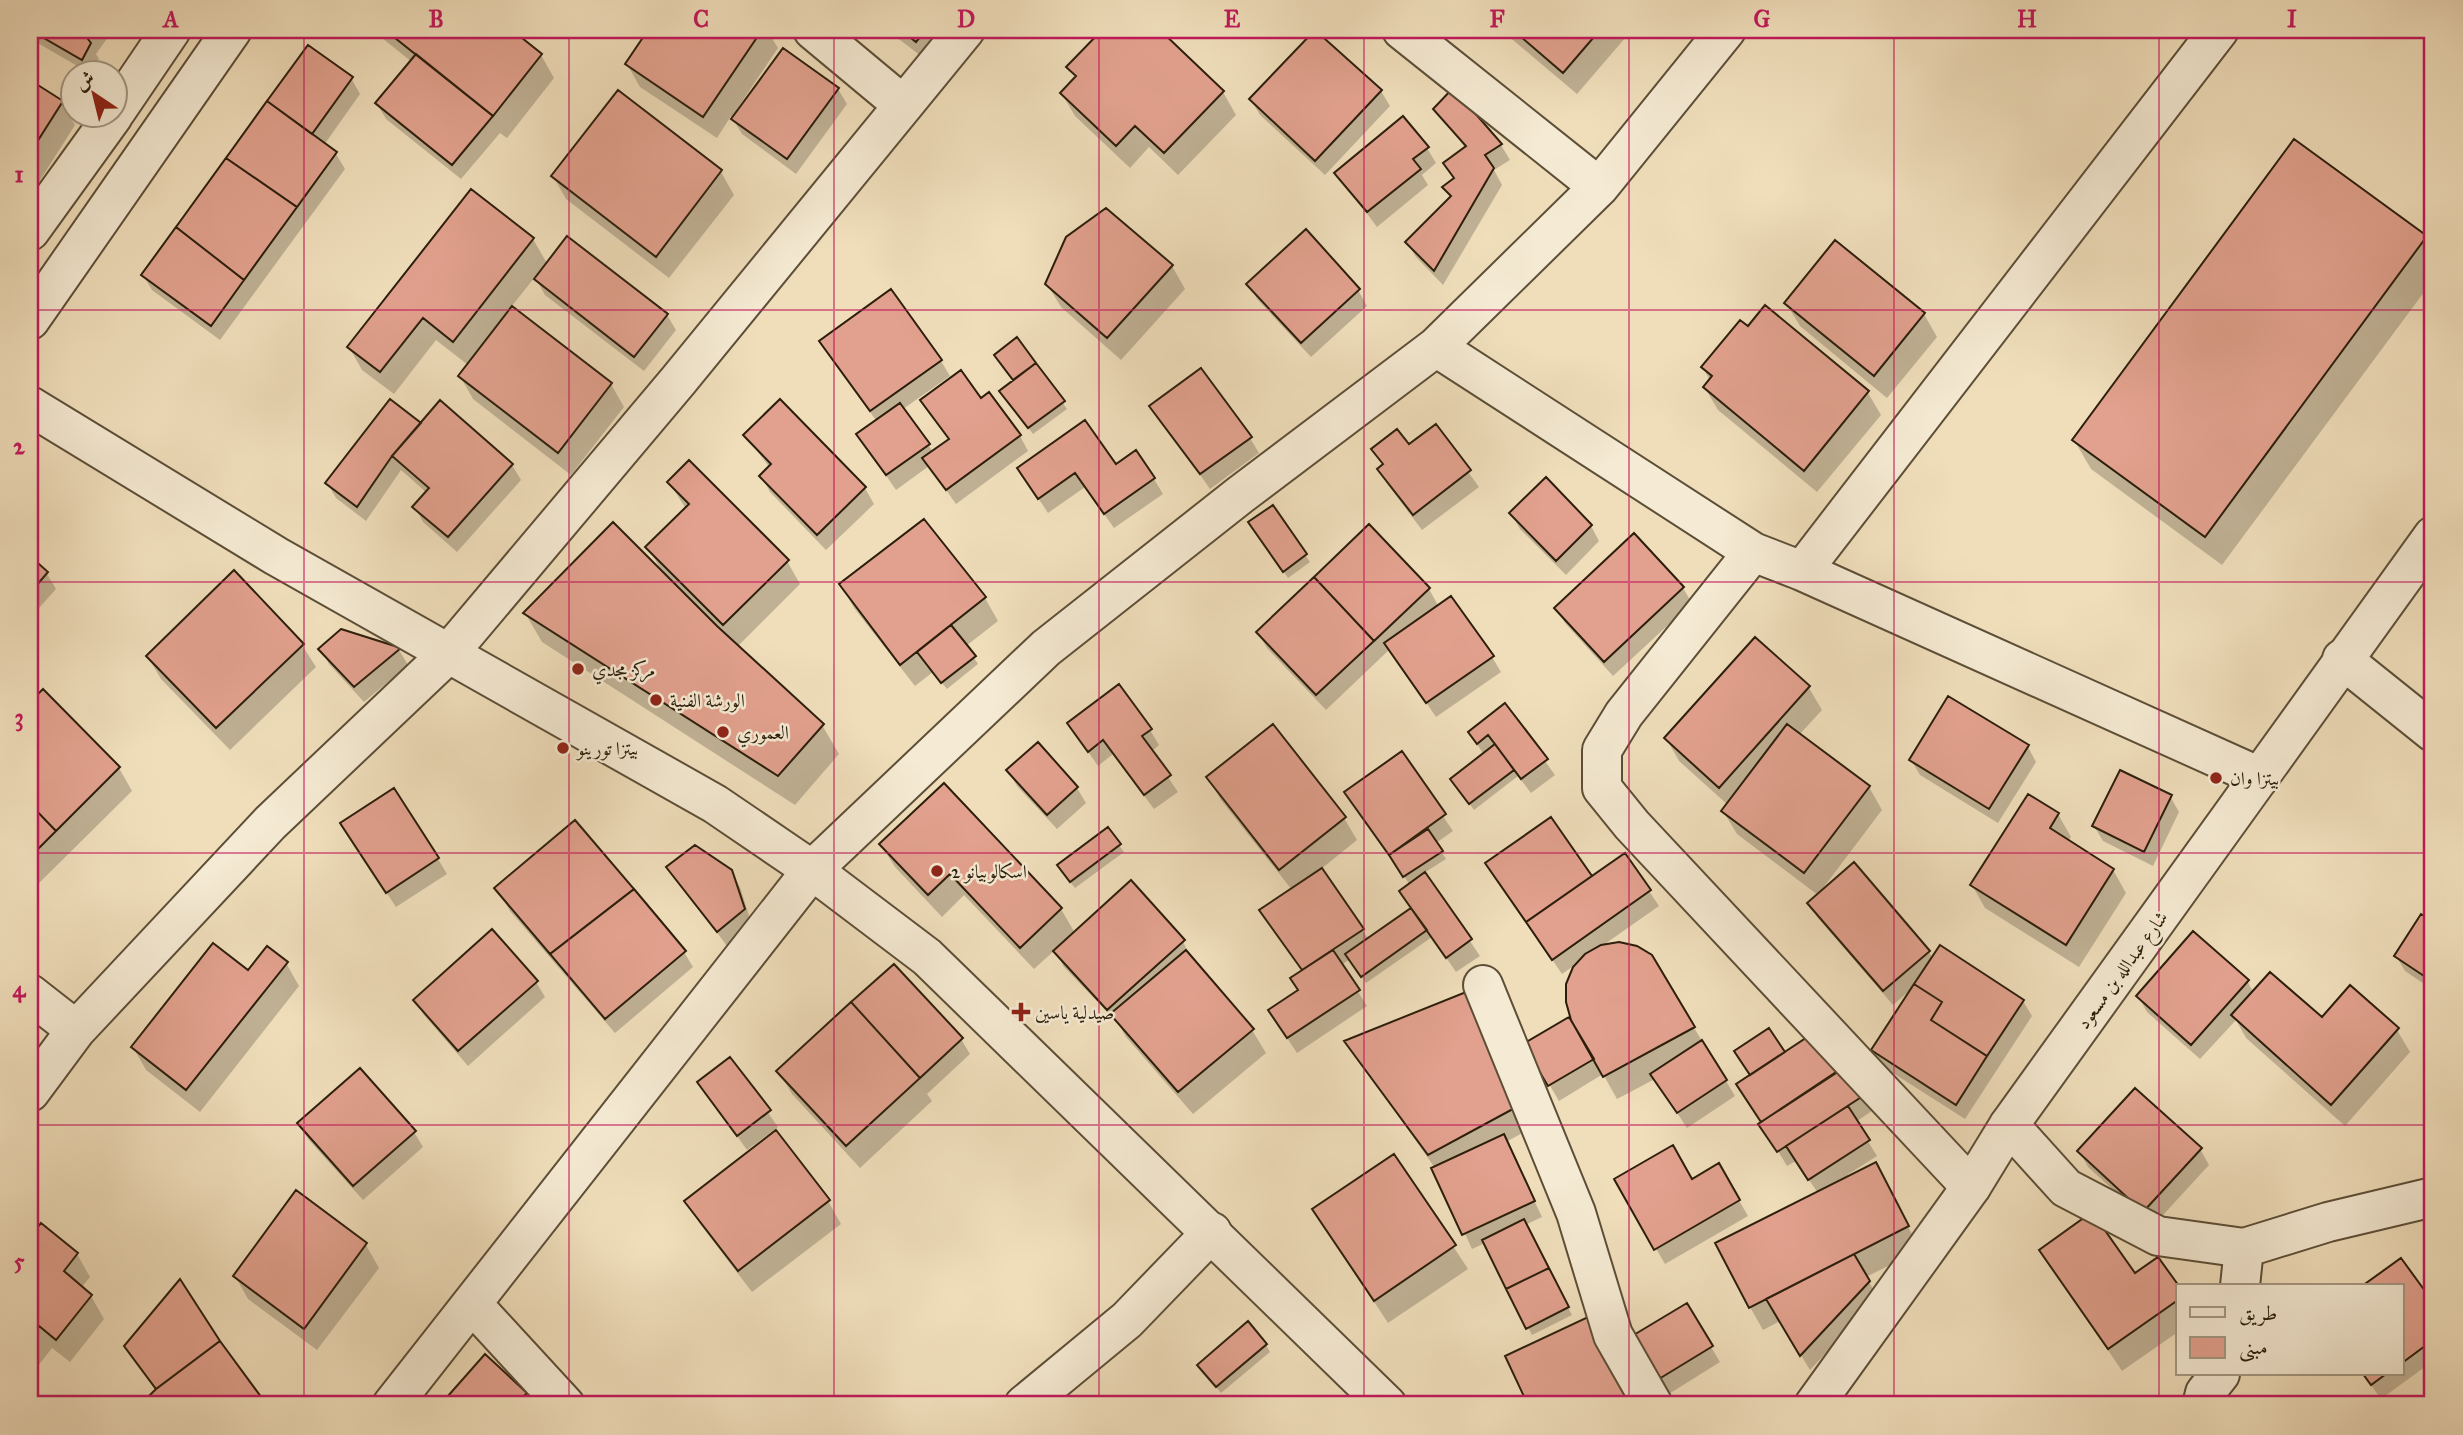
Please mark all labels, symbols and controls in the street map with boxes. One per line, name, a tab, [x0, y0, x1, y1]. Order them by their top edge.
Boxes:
text: A	[161, 5, 179, 33]
text: B	[428, 5, 444, 33]
text: C	[693, 5, 709, 33]
text: D	[957, 5, 975, 33]
text: E	[1224, 5, 1241, 33]
text: F	[1489, 5, 1505, 33]
text: G	[1754, 5, 1771, 33]
text: H	[2017, 5, 2037, 33]
text: I	[2287, 5, 2297, 33]
north arrow	[60, 60, 130, 130]
text: ش	[70, 66, 99, 95]
text: 1	[14, 160, 24, 188]
text: 2	[13, 432, 25, 460]
place label: مركز مجدي	[592, 658, 655, 685]
marker: مركز مجدي	[570, 661, 586, 677]
place label: الورشة الفنية	[670, 689, 745, 713]
marker: الورشة الفنية	[648, 692, 664, 708]
text: 3	[14, 703, 24, 732]
place label: العموري	[737, 721, 789, 748]
marker: العموري	[715, 724, 731, 740]
place label: بيتزا تورينو	[575, 737, 638, 761]
marker: بيتزا تورينو	[555, 740, 571, 756]
place label: بيتزا وان	[2230, 767, 2279, 790]
marker: بيتزا وان	[2208, 770, 2224, 786]
place label: اسكالوبيانو 2	[951, 860, 1027, 884]
marker: اسكالوبيانو 2	[929, 863, 945, 879]
street label: شارع عبدالله بن مسعود	[2071, 906, 2176, 1036]
text: 4	[13, 975, 27, 1003]
place label: صيدلية ياسين	[1035, 1001, 1114, 1025]
marker: صيدلية ياسين	[1013, 1004, 1029, 1020]
text: 5	[14, 1247, 25, 1275]
legend	[2176, 1284, 2404, 1376]
text: طريق	[2239, 1300, 2277, 1326]
text: مبنى	[2239, 1334, 2268, 1362]

